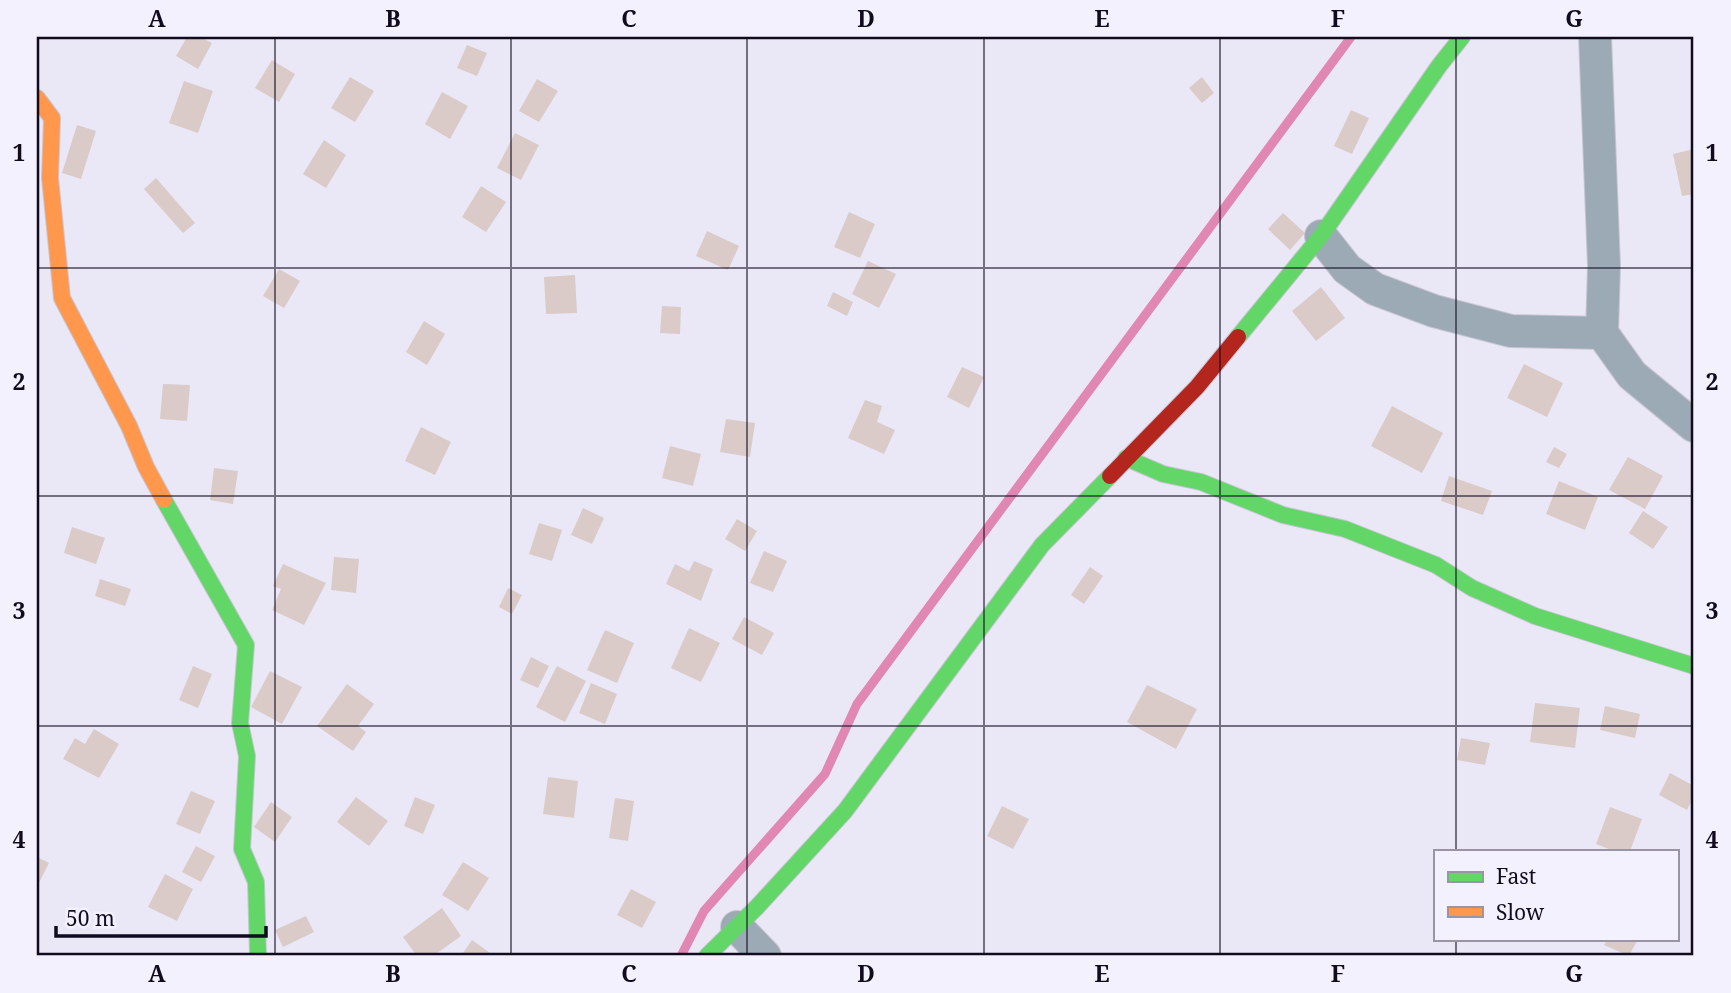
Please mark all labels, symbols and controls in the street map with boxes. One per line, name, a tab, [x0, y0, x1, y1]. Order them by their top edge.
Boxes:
text: A	[148, 2, 166, 34]
text: B	[385, 2, 401, 34]
text: C	[621, 2, 637, 34]
text: D	[857, 2, 875, 34]
text: E	[1094, 2, 1110, 34]
text: F	[1331, 2, 1345, 34]
text: G	[1565, 2, 1583, 34]
text: 1	[13, 136, 26, 168]
text: 1	[1706, 136, 1719, 168]
text: 2	[13, 365, 26, 397]
text: 2	[1706, 365, 1719, 397]
text: 3	[13, 594, 26, 626]
text: 3	[1706, 594, 1719, 626]
text: 4	[13, 823, 26, 855]
text: 4	[1706, 823, 1719, 855]
legend	[1434, 850, 1678, 940]
text: Fast	[1496, 862, 1536, 890]
scale bar	[56, 895, 266, 939]
text: Slow	[1496, 898, 1545, 926]
text: 50 m	[66, 904, 115, 932]
text: A	[148, 957, 166, 989]
text: B	[385, 957, 401, 989]
text: C	[621, 957, 637, 989]
text: D	[857, 957, 875, 989]
text: E	[1094, 957, 1110, 989]
text: F	[1331, 957, 1345, 989]
text: G	[1565, 957, 1583, 989]

